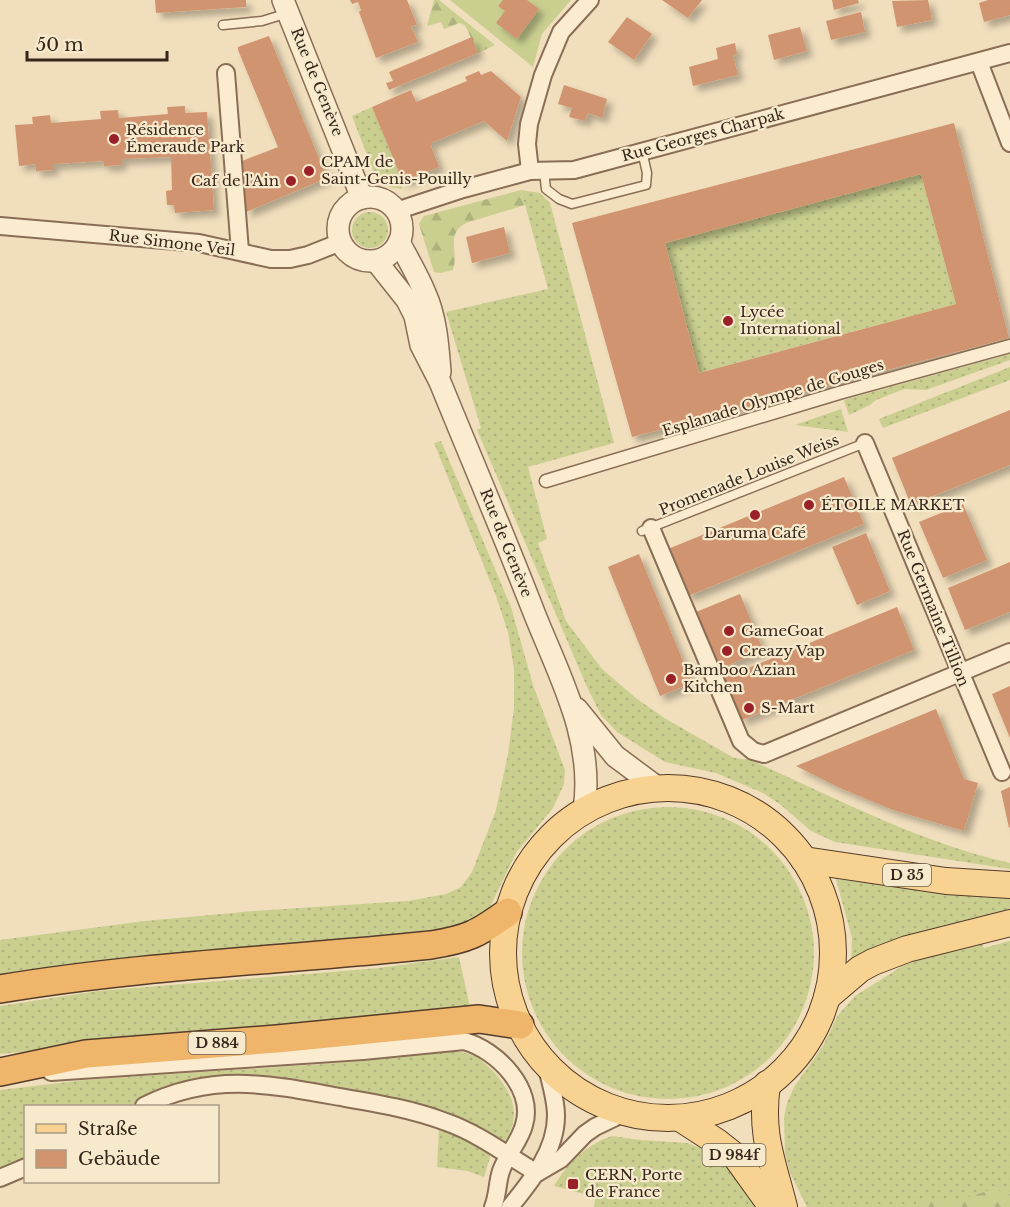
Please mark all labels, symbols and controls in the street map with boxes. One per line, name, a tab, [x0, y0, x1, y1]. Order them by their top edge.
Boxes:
scale bar	[27, 24, 166, 62]
street label: Rue de Genève	[287, 25, 348, 139]
text: 50 m	[36, 34, 84, 56]
street label: Rue Georges Charpak	[619, 103, 787, 165]
place label: Résidence Émeraude Park	[126, 120, 246, 156]
marker: Résidence Émeraude Park	[107, 132, 121, 146]
place label: CPAM de Saint-Genis-Pouilly	[321, 152, 472, 188]
marker: CPAM de Saint-Genis-Pouilly	[302, 164, 316, 178]
place label: Caf de l'Ain	[191, 171, 279, 190]
marker: Caf de l'Ain	[284, 174, 298, 188]
street label: Rue Simone Veil	[108, 225, 236, 260]
place label: Lycée International	[740, 302, 841, 338]
marker: Lycée International	[721, 314, 735, 328]
street label: Esplanade Olympe de Gouges	[660, 355, 886, 440]
street label: Promenade Louise Weiss	[656, 430, 842, 519]
street label: Rue de Genève	[476, 486, 537, 600]
place label: ÉTOILE MARKET	[821, 495, 965, 514]
marker: ÉTOILE MARKET	[802, 498, 816, 512]
marker: Daruma Café	[748, 508, 762, 522]
place label: Daruma Café	[704, 523, 806, 542]
street label: Rue Germaine Tillion	[893, 527, 974, 689]
place label: GameGoat	[741, 621, 824, 640]
marker: GameGoat	[722, 624, 736, 638]
place label: Creazy Vap	[739, 641, 825, 660]
marker: Creazy Vap	[720, 644, 734, 658]
place label: Bamboo Azian Kitchen	[683, 660, 796, 696]
marker: Bamboo Azian Kitchen	[664, 672, 678, 686]
place label: S-Mart	[761, 698, 815, 717]
marker: S-Mart	[742, 701, 756, 715]
road number: D 35	[883, 864, 931, 886]
road number: D 884	[188, 1032, 246, 1054]
legend	[24, 1105, 219, 1183]
text: Straße	[78, 1118, 138, 1140]
road number: D 984f	[702, 1144, 766, 1166]
text: Gebäude	[78, 1148, 160, 1170]
place label: CERN, Porte de France	[585, 1165, 682, 1201]
marker: CERN, Porte de France	[566, 1177, 580, 1191]

